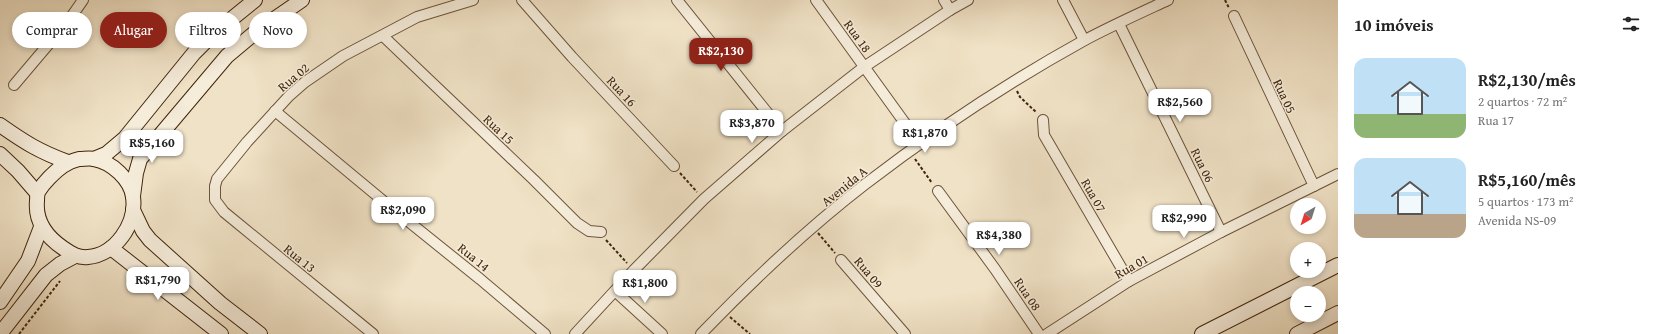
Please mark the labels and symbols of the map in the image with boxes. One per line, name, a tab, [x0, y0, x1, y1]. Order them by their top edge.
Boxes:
street label: Rua 18	[839, 16, 876, 56]
pin: R$2,130	[684, 38, 758, 72]
street label: Rua 02	[273, 59, 313, 96]
street label: Rua 16	[602, 72, 641, 111]
street label: Rua 05	[1268, 76, 1301, 117]
pin: R$2,560	[1143, 89, 1217, 123]
street label: Rua 15	[479, 110, 518, 149]
pin: R$3,870	[715, 110, 789, 144]
pin: R$1,870	[888, 120, 962, 154]
pin: R$5,160	[115, 130, 189, 164]
street label: Rua 06	[1186, 145, 1219, 186]
street label: Avenida A	[817, 162, 871, 211]
street label: Rua 07	[1076, 175, 1111, 216]
pin: R$2,090	[366, 197, 440, 231]
north arrow	[1290, 198, 1326, 234]
pin: R$2,990	[1147, 205, 1221, 239]
pin: R$4,380	[962, 222, 1036, 256]
street label: Rua 14	[454, 239, 494, 276]
street label: Rua 13	[280, 240, 320, 277]
street label: Rua 01	[1111, 249, 1152, 284]
street label: Rua 09	[850, 252, 887, 292]
pin: R$1,790	[121, 267, 195, 301]
pin: R$1,800	[608, 270, 682, 304]
street label: Rua 08	[1010, 274, 1046, 315]

